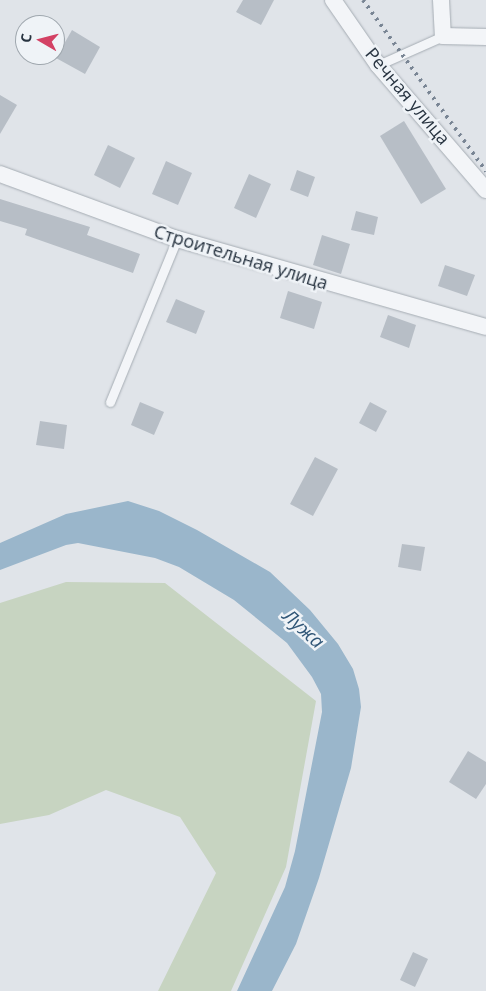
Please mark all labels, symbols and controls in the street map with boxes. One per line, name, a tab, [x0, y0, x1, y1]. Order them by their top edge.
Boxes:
north arrow	[15, 15, 65, 65]
text: С	[16, 32, 36, 44]
street label: Речная улица	[361, 43, 455, 149]
street label: Строительная улица	[151, 220, 331, 294]
water label: Лужа	[278, 605, 328, 653]

